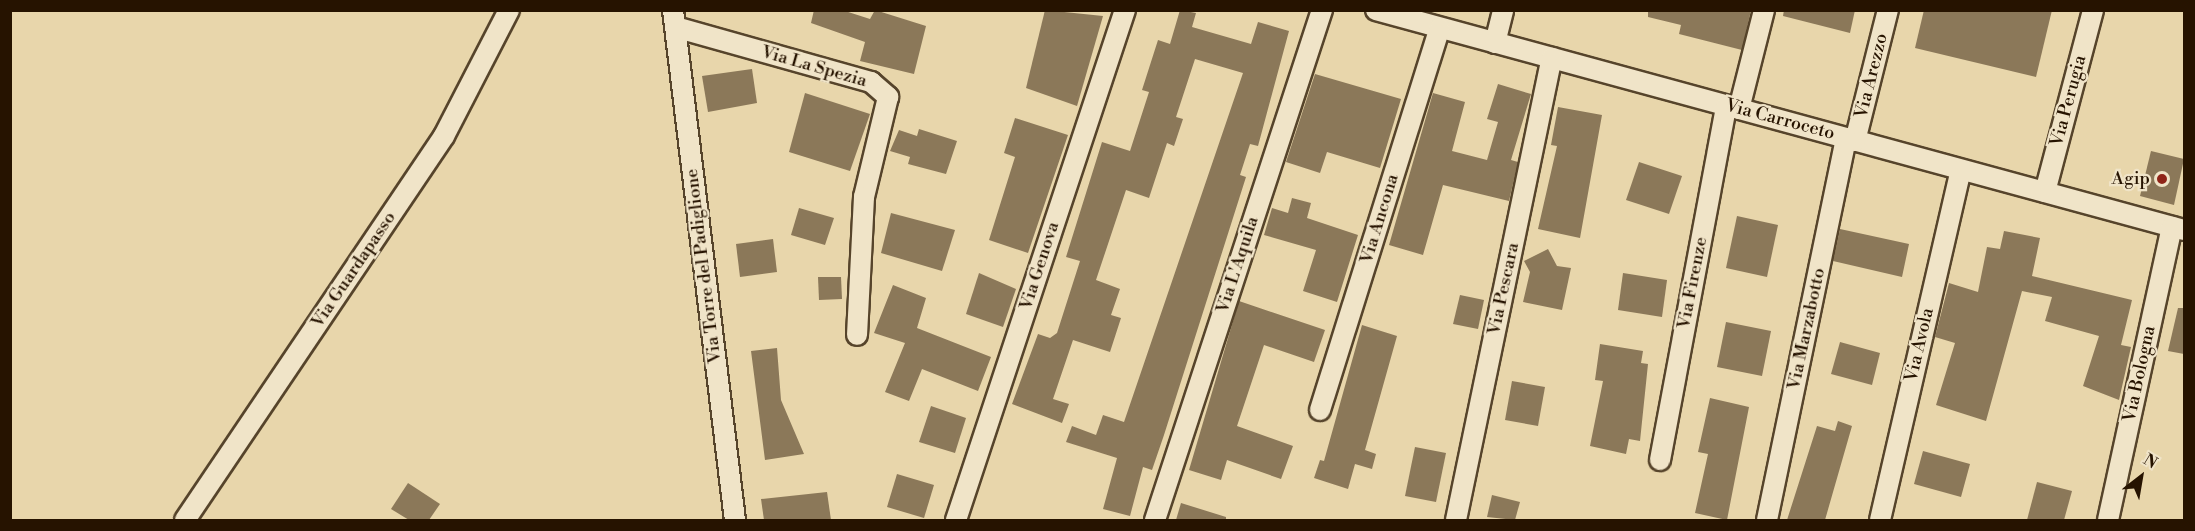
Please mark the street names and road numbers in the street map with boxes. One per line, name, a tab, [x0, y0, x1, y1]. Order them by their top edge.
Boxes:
street label: Via Arezzo	[1851, 31, 1893, 121]
street label: Via La Spezia	[759, 42, 869, 92]
street label: Via Perugia	[2046, 53, 2092, 149]
street label: Via Carroceto	[1723, 95, 1837, 145]
street label: Via Torre del Padiglione	[681, 167, 727, 365]
street label: Via Ancona	[1356, 172, 1404, 266]
street label: Via Guardapasso	[307, 208, 401, 332]
street label: Via L'Aquila	[1212, 214, 1264, 316]
street label: Via Genova	[1016, 219, 1064, 313]
street label: Via Firenze	[1673, 235, 1713, 331]
street label: Via Pescara	[1484, 241, 1524, 337]
street label: Via Marzabotto	[1784, 266, 1830, 392]
street label: Via Avola	[1901, 306, 1939, 384]
street label: Via Bologna	[2119, 324, 2161, 424]

